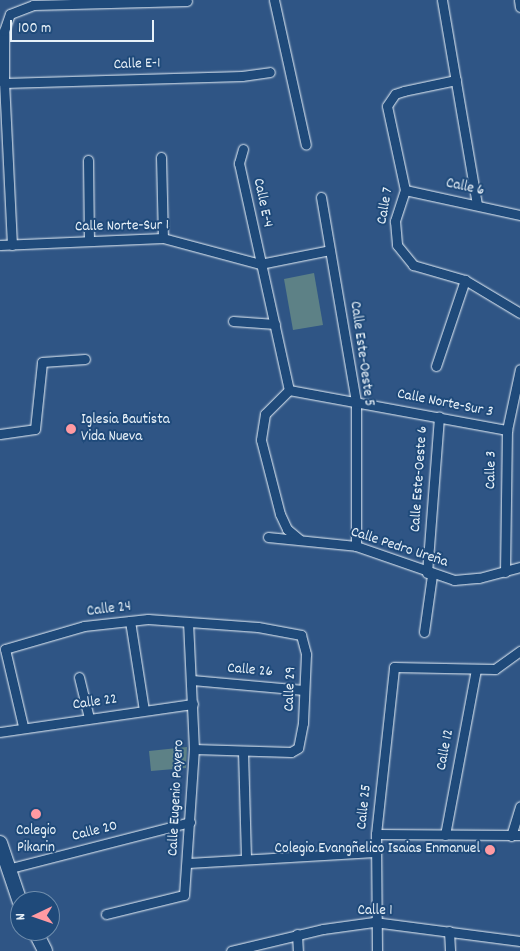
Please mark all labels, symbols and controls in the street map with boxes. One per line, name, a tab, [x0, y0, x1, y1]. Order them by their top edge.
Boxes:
scale bar	[12, 10, 156, 42]
text: 100 m	[18, 18, 51, 40]
street label: Calle E-1	[113, 55, 161, 75]
street label: Calle 6	[444, 175, 486, 201]
street label: Calle E-4	[248, 177, 276, 229]
street label: Calle 7	[374, 186, 398, 226]
street label: Calle Norte-Sur 1	[75, 217, 169, 237]
street label: Calle Este-Oeste 5	[345, 300, 377, 408]
street label: Calle Norte-Sur 3	[396, 386, 494, 422]
place label: Iglesia Bautista Vida Nueva	[81, 411, 170, 446]
marker: Iglesia Bautista Vida Nueva	[65, 423, 77, 435]
street label: Calle Este-Oeste 6	[407, 425, 433, 533]
street label: Calle 3	[483, 451, 501, 489]
street label: Calle Pedro Ureña	[348, 524, 450, 572]
street label: Calle 24	[86, 598, 132, 622]
street label: Calle 26	[227, 660, 273, 682]
street label: Calle 29	[281, 666, 301, 712]
street label: Calle 22	[72, 691, 118, 715]
street label: Calle 12	[433, 728, 459, 772]
street label: Calle Eugenio Payero	[165, 739, 189, 857]
street label: Calle 25	[354, 784, 376, 830]
marker: Colegio Pikarin	[30, 808, 42, 820]
street label: Calle 20	[70, 818, 120, 846]
place label: Colegio Pikarin	[16, 822, 56, 857]
place label: Colegio Evangñelico Isaias Enmanuel	[275, 841, 480, 859]
marker: Colegio Evangñelico Isaias Enmanuel	[484, 844, 496, 856]
north arrow	[10, 891, 60, 941]
street label: Calle 1	[358, 903, 392, 921]
text: N	[11, 913, 31, 921]

